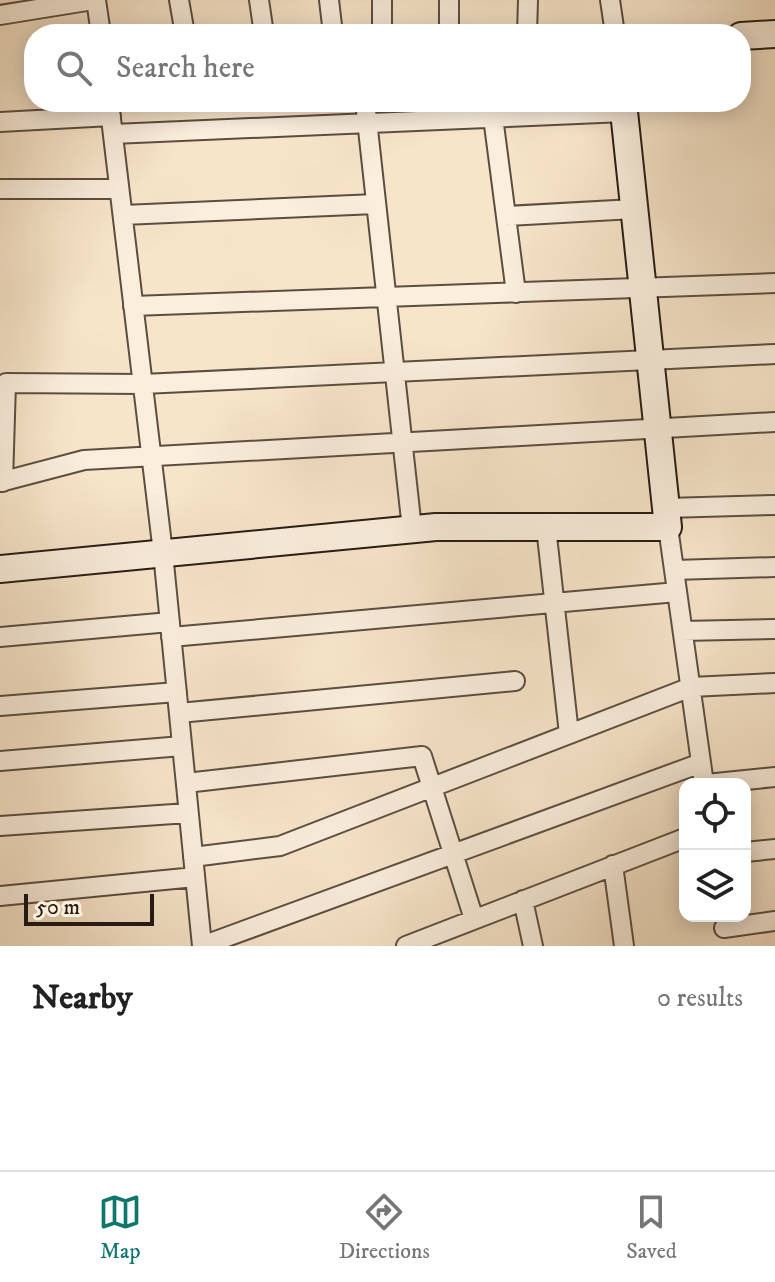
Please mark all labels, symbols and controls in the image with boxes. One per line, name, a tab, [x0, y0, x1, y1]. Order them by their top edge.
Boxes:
search box	[24, 24, 751, 112]
icon: search	[52, 46, 96, 90]
text: Search here	[116, 50, 255, 87]
map controls	[679, 778, 751, 922]
button: locate	[679, 778, 751, 850]
button: layers	[679, 850, 751, 922]
scale bar	[24, 890, 154, 926]
text: 50 m	[36, 894, 80, 921]
text: Nearby	[32, 977, 133, 1019]
text: 0 results	[657, 982, 743, 1015]
tab: Map	[98, 1190, 142, 1265]
tab: Directions	[339, 1190, 430, 1265]
tab: Saved	[626, 1190, 677, 1265]

